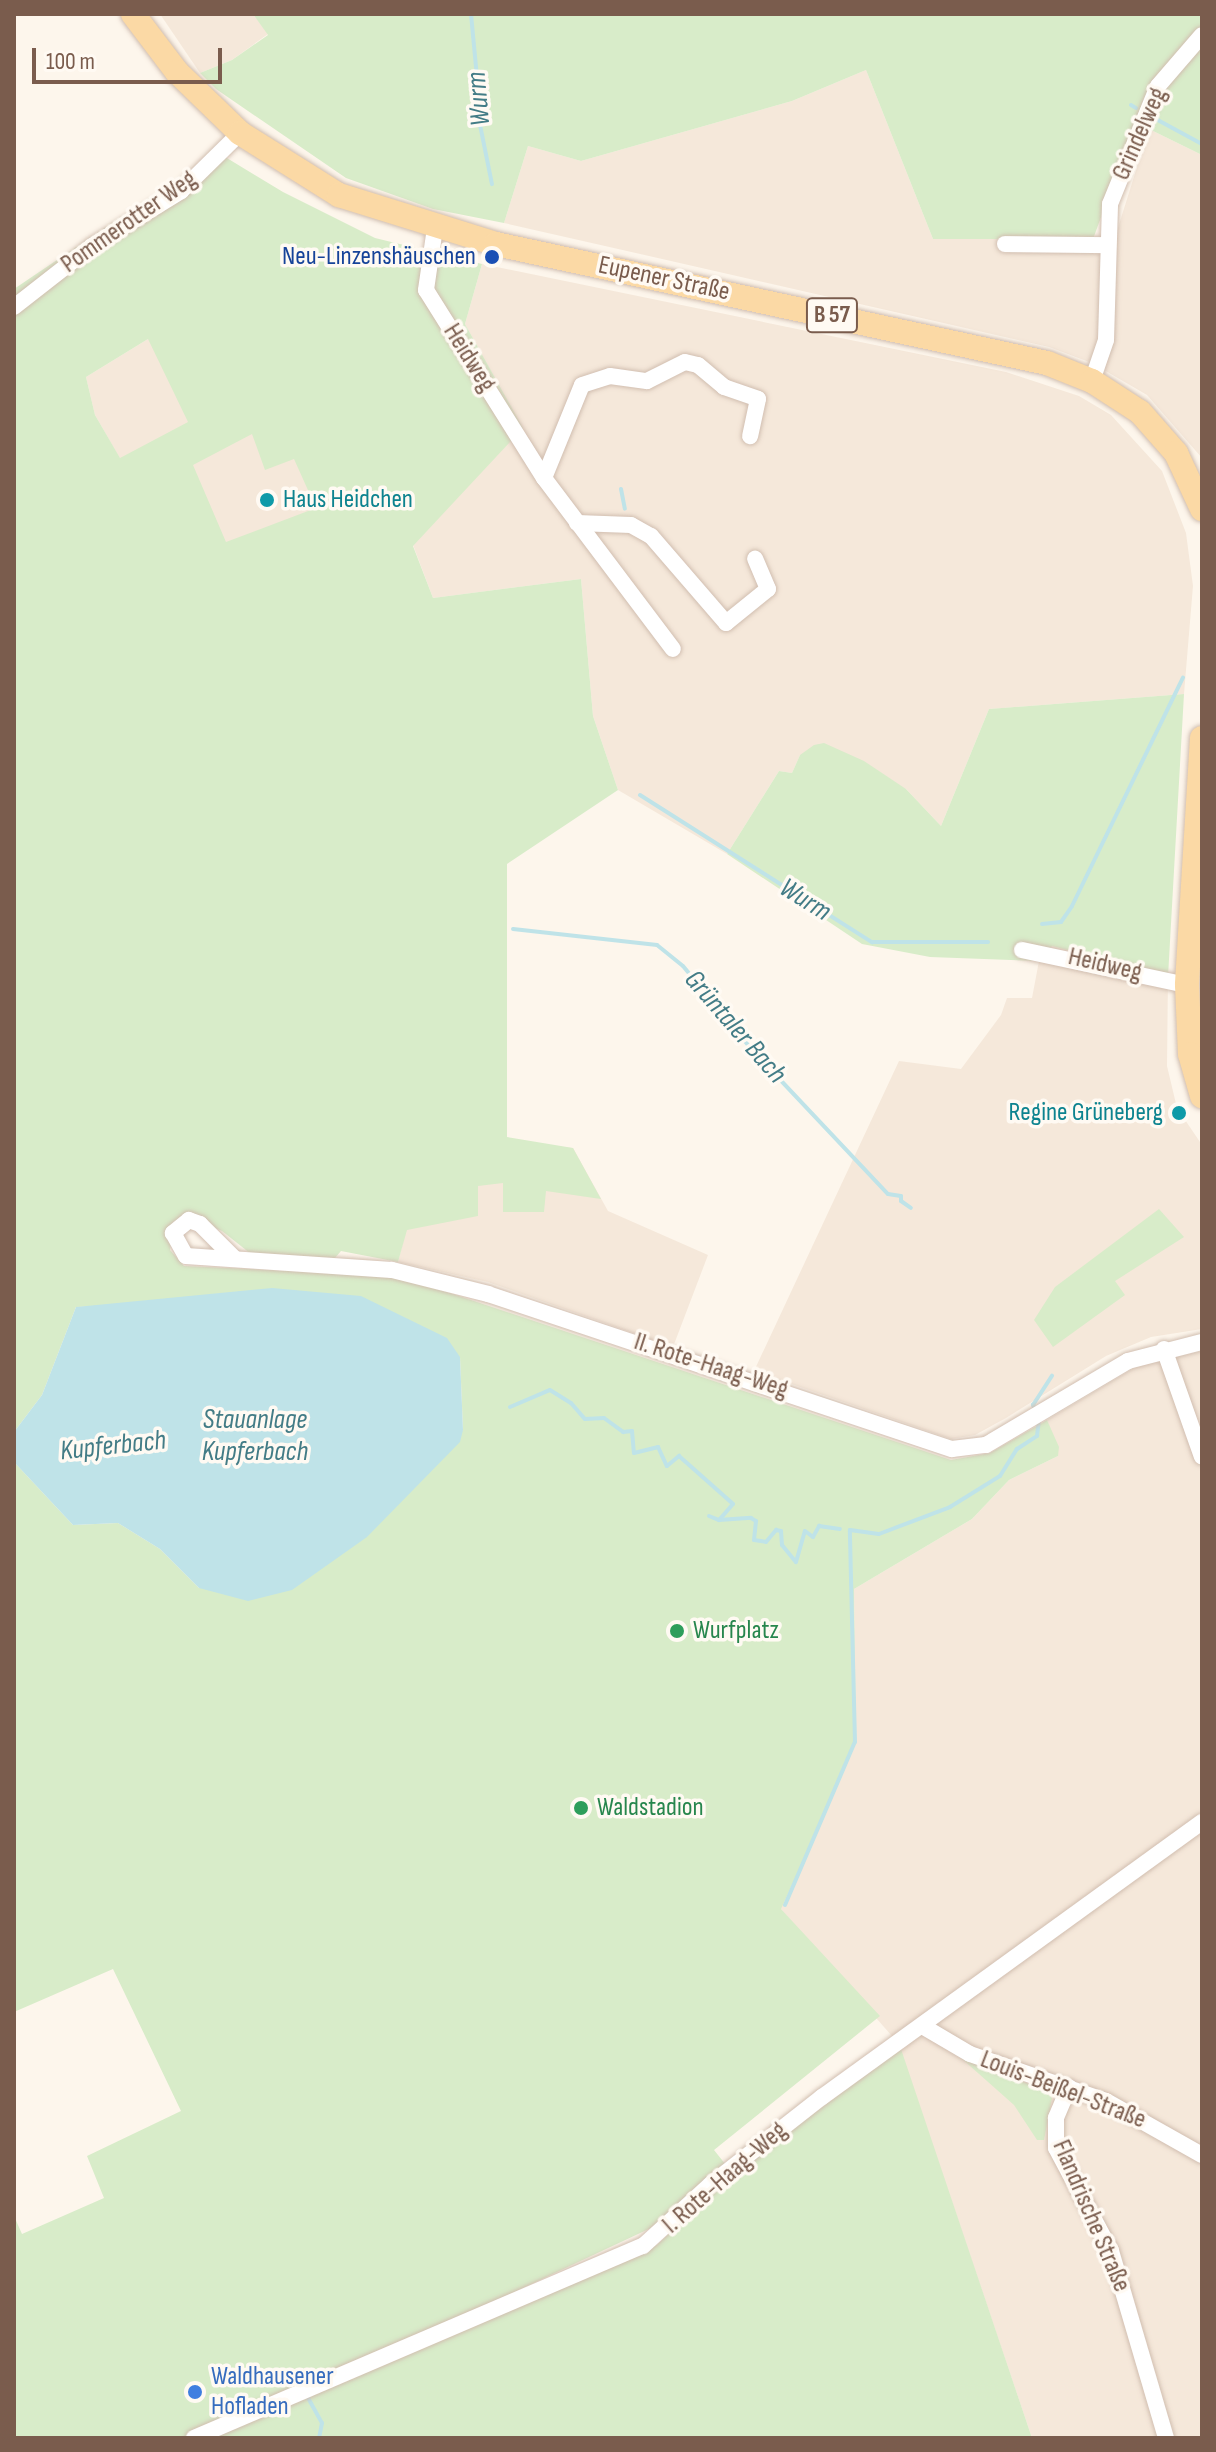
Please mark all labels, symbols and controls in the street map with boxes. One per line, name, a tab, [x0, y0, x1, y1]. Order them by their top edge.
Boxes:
scale bar	[36, 32, 226, 82]
text: 100 m	[46, 47, 95, 76]
water label: Wurm	[460, 70, 498, 128]
street label: Grindelweg	[1106, 83, 1174, 185]
street label: Pommerotter Weg	[55, 164, 203, 280]
place label: Neu-Linzenshäuschen	[282, 241, 476, 273]
marker: Neu-Linzenshäuschen	[483, 248, 501, 266]
street label: Eupener Straße	[595, 250, 733, 308]
road number: B 57	[804, 295, 860, 335]
street label: Heidweg	[436, 318, 502, 398]
place label: Haus Heidchen	[283, 484, 413, 516]
marker: Haus Heidchen	[258, 491, 276, 509]
water label: Wurm	[773, 871, 837, 929]
street label: Heidweg	[1065, 941, 1145, 989]
water label: Grüntaler Bach	[677, 964, 793, 1090]
place label: Regine Grüneberg	[1009, 1097, 1163, 1129]
marker: Regine Grüneberg	[1170, 1104, 1188, 1122]
street label: II. Rote-Haag-Weg	[630, 1326, 792, 1406]
water label: Stauanlage Kupferbach	[202, 1403, 308, 1469]
water label: Kupferbach	[58, 1424, 168, 1468]
place label: Wurfplatz	[693, 1615, 779, 1647]
marker: Wurfplatz	[668, 1622, 686, 1640]
place label: Waldstadion	[597, 1792, 704, 1824]
marker: Waldstadion	[572, 1799, 590, 1817]
street label: Louis-Beißel-Straße	[976, 2044, 1150, 2136]
street label: I. Rote-Haag-Weg	[656, 2115, 794, 2241]
street label: Flandrische Straße	[1045, 2135, 1137, 2297]
place label: Waldhausener Hofladen	[211, 2361, 334, 2422]
marker: Waldhausener Hofladen	[186, 2383, 204, 2401]

